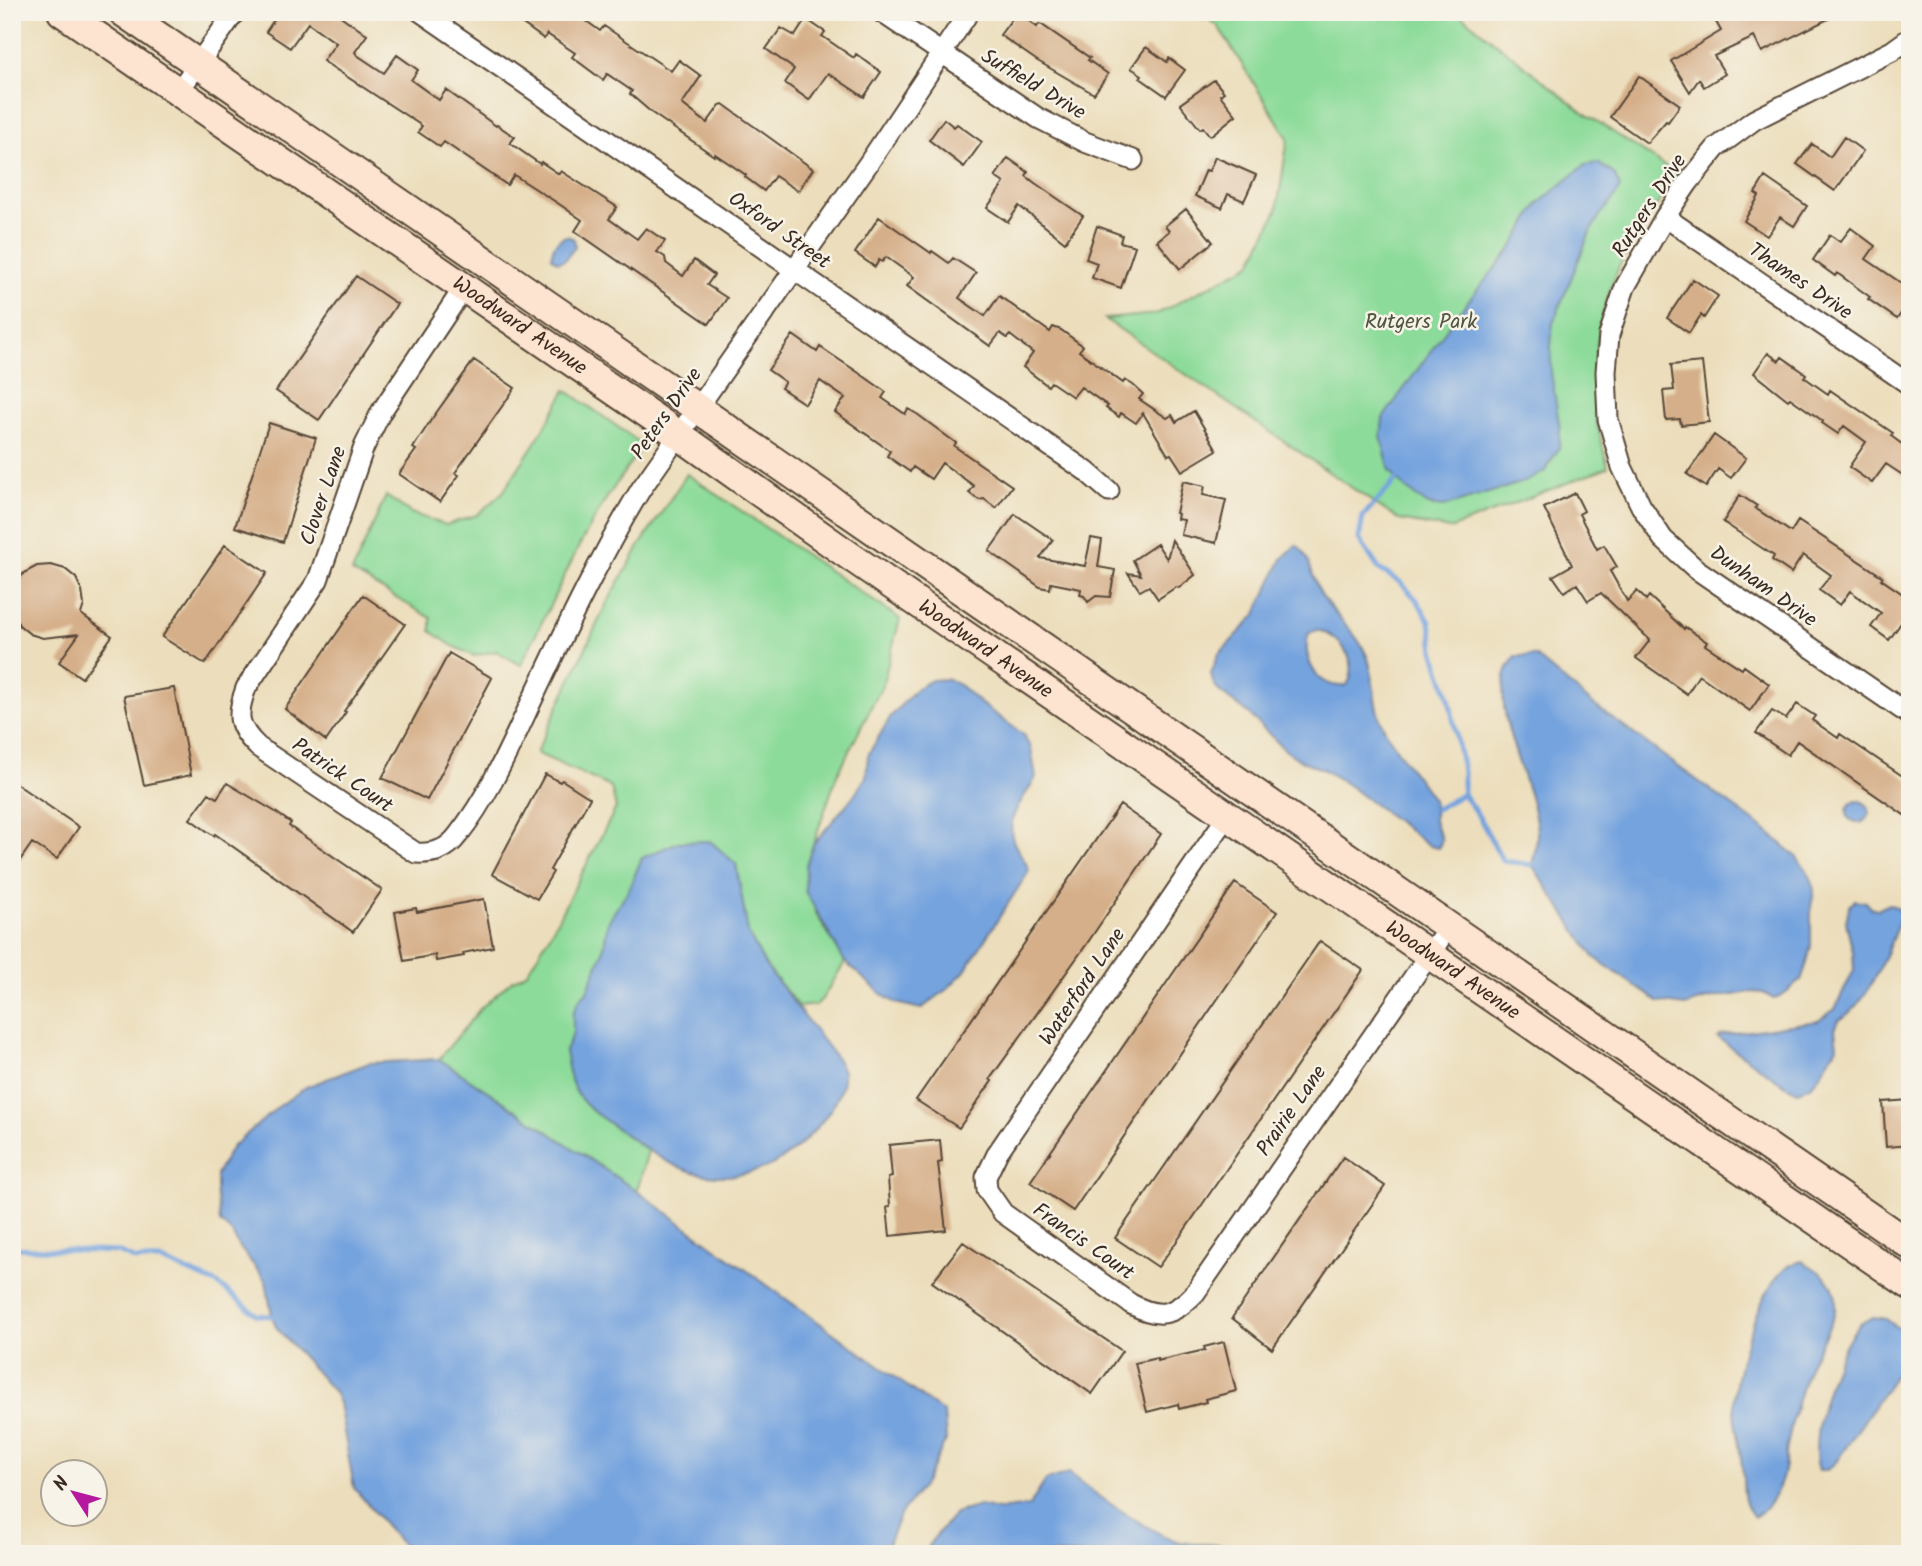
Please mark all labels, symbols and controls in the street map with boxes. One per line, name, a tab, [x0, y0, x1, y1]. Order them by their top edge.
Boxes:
street label: Suffield Drive	[974, 41, 1092, 130]
street label: Rutgers Drive	[1604, 147, 1696, 264]
street label: Oxford Street	[721, 184, 838, 279]
street label: Thames Drive	[1741, 235, 1859, 329]
street label: Woodward Avenue	[445, 268, 595, 384]
park label: Rutgers Park	[1365, 306, 1477, 339]
street label: Peters Drive	[623, 360, 711, 467]
street label: Clover Lane	[292, 441, 357, 550]
street label: Dunham Drive	[1702, 538, 1824, 637]
street label: Woodward Avenue	[911, 591, 1060, 708]
street label: Patrick Court	[285, 730, 400, 823]
street label: Woodward Avenue	[1378, 912, 1527, 1029]
street label: Waterford Lane	[1031, 921, 1135, 1053]
street label: Prairie Lane	[1248, 1058, 1336, 1163]
street label: Francis Court	[1025, 1195, 1141, 1290]
north arrow	[38, 1458, 108, 1528]
text: N	[46, 1471, 78, 1498]

